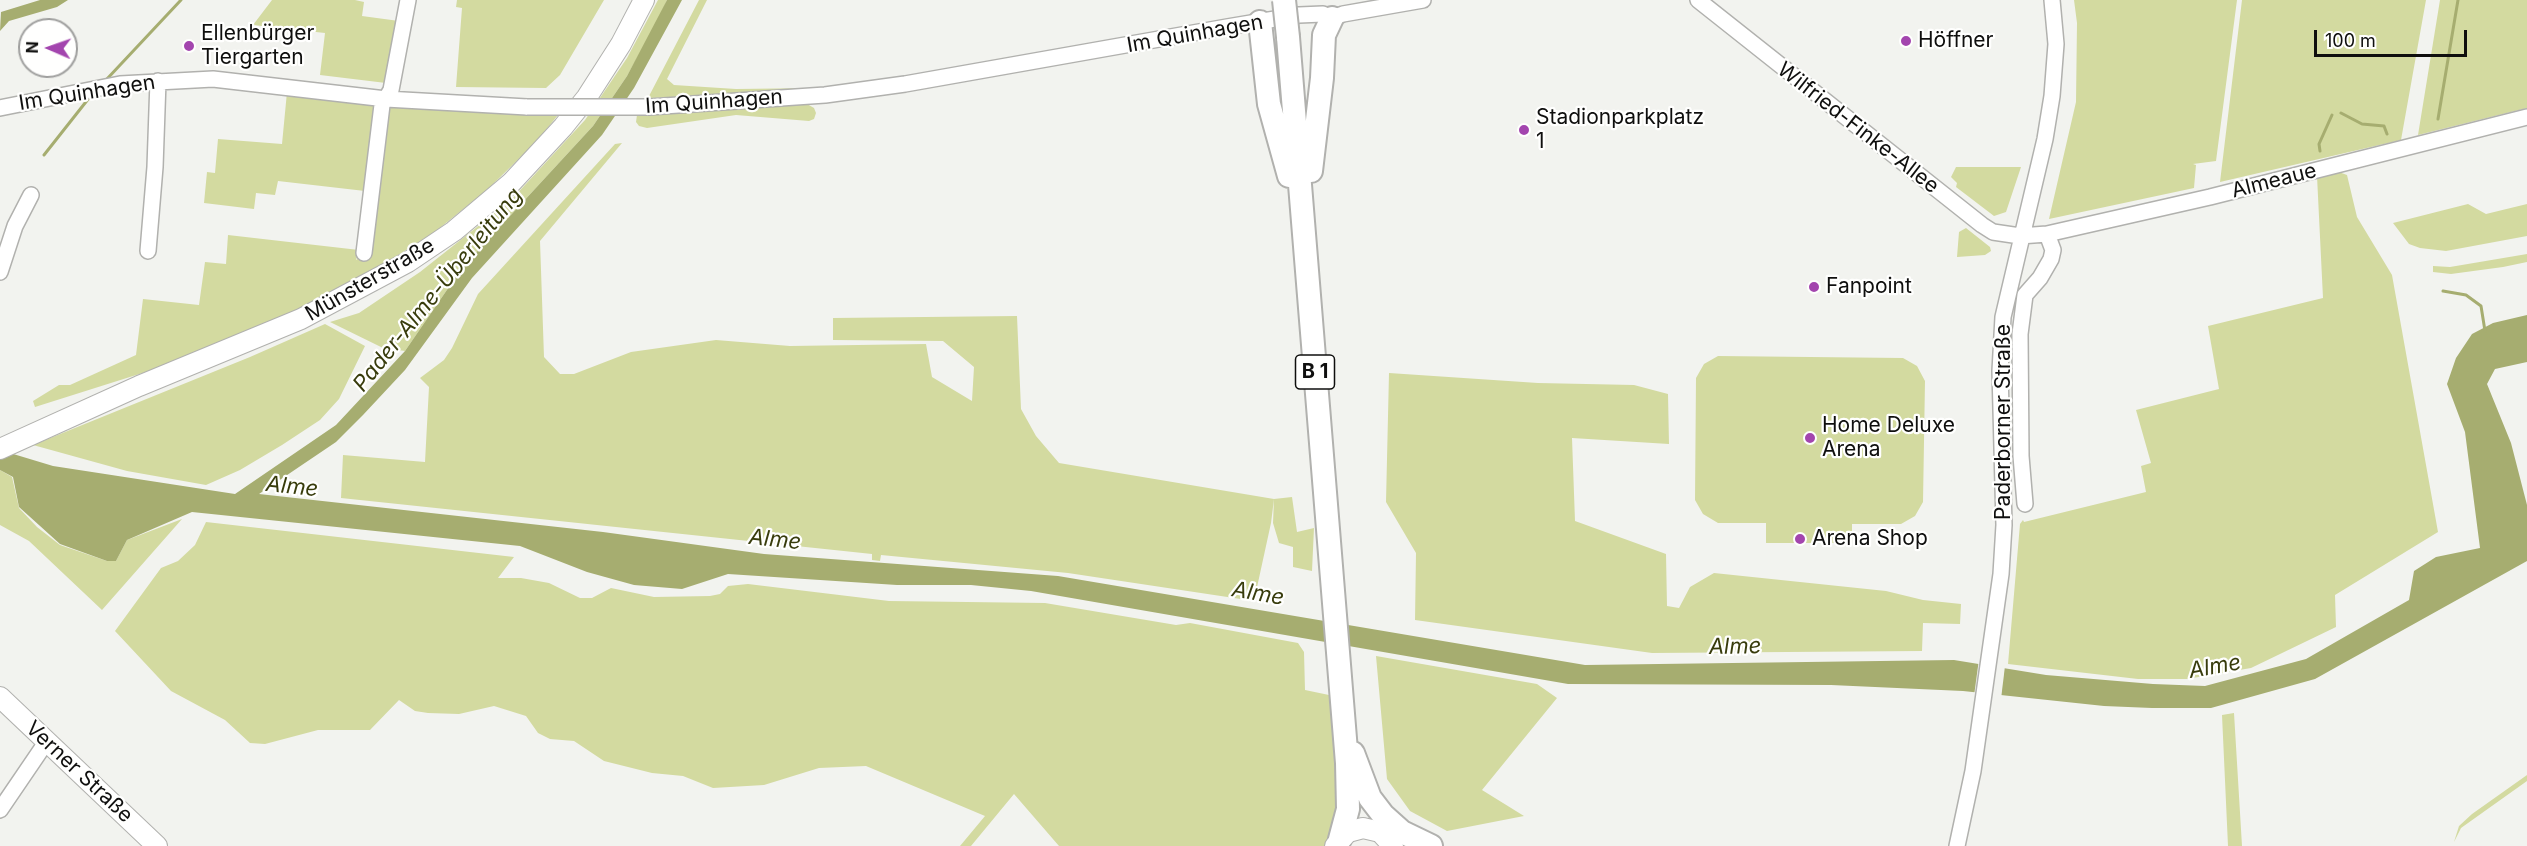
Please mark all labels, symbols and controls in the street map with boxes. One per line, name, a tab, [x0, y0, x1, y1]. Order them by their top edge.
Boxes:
street label: Im Quinhagen	[1125, 10, 1265, 58]
north arrow	[18, 18, 78, 78]
scale bar	[2317, 18, 2470, 56]
place label: Ellenbürger Tiergarten	[201, 21, 314, 71]
place label: Höffner	[1918, 28, 1993, 54]
text: 100 m	[2325, 30, 2376, 51]
marker: Höffner	[1899, 34, 1913, 48]
marker: Ellenbürger Tiergarten	[182, 39, 196, 53]
text: N	[22, 41, 42, 54]
street label: Wilfried-Finke-Allee	[1772, 57, 1944, 199]
street label: Im Quinhagen	[17, 70, 157, 116]
street label: Im Quinhagen	[644, 85, 784, 119]
place label: Stadionparkplatz 1	[1536, 105, 1704, 155]
marker: Stadionparkplatz 1	[1517, 123, 1531, 137]
street label: Almeaue	[2229, 158, 2319, 204]
water label: Pader-Alme-Überleitung	[348, 183, 528, 397]
street label: Münsterstraße	[301, 233, 439, 327]
place label: Fanpoint	[1826, 274, 1912, 300]
marker: Fanpoint	[1807, 280, 1821, 294]
street label: Paderborner Straße	[1991, 324, 2017, 520]
road number: B 1	[1296, 355, 1334, 389]
place label: Home Deluxe Arena	[1822, 413, 1955, 463]
marker: Home Deluxe Arena	[1803, 431, 1817, 445]
water label: Alme	[265, 471, 319, 503]
water label: Alme	[748, 524, 802, 556]
place label: Arena Shop	[1812, 526, 1928, 552]
marker: Arena Shop	[1793, 532, 1807, 546]
water label: Alme	[1230, 576, 1286, 612]
water label: Alme	[1709, 633, 1761, 661]
water label: Alme	[2187, 649, 2243, 685]
street label: Verner Straße	[20, 716, 138, 828]

